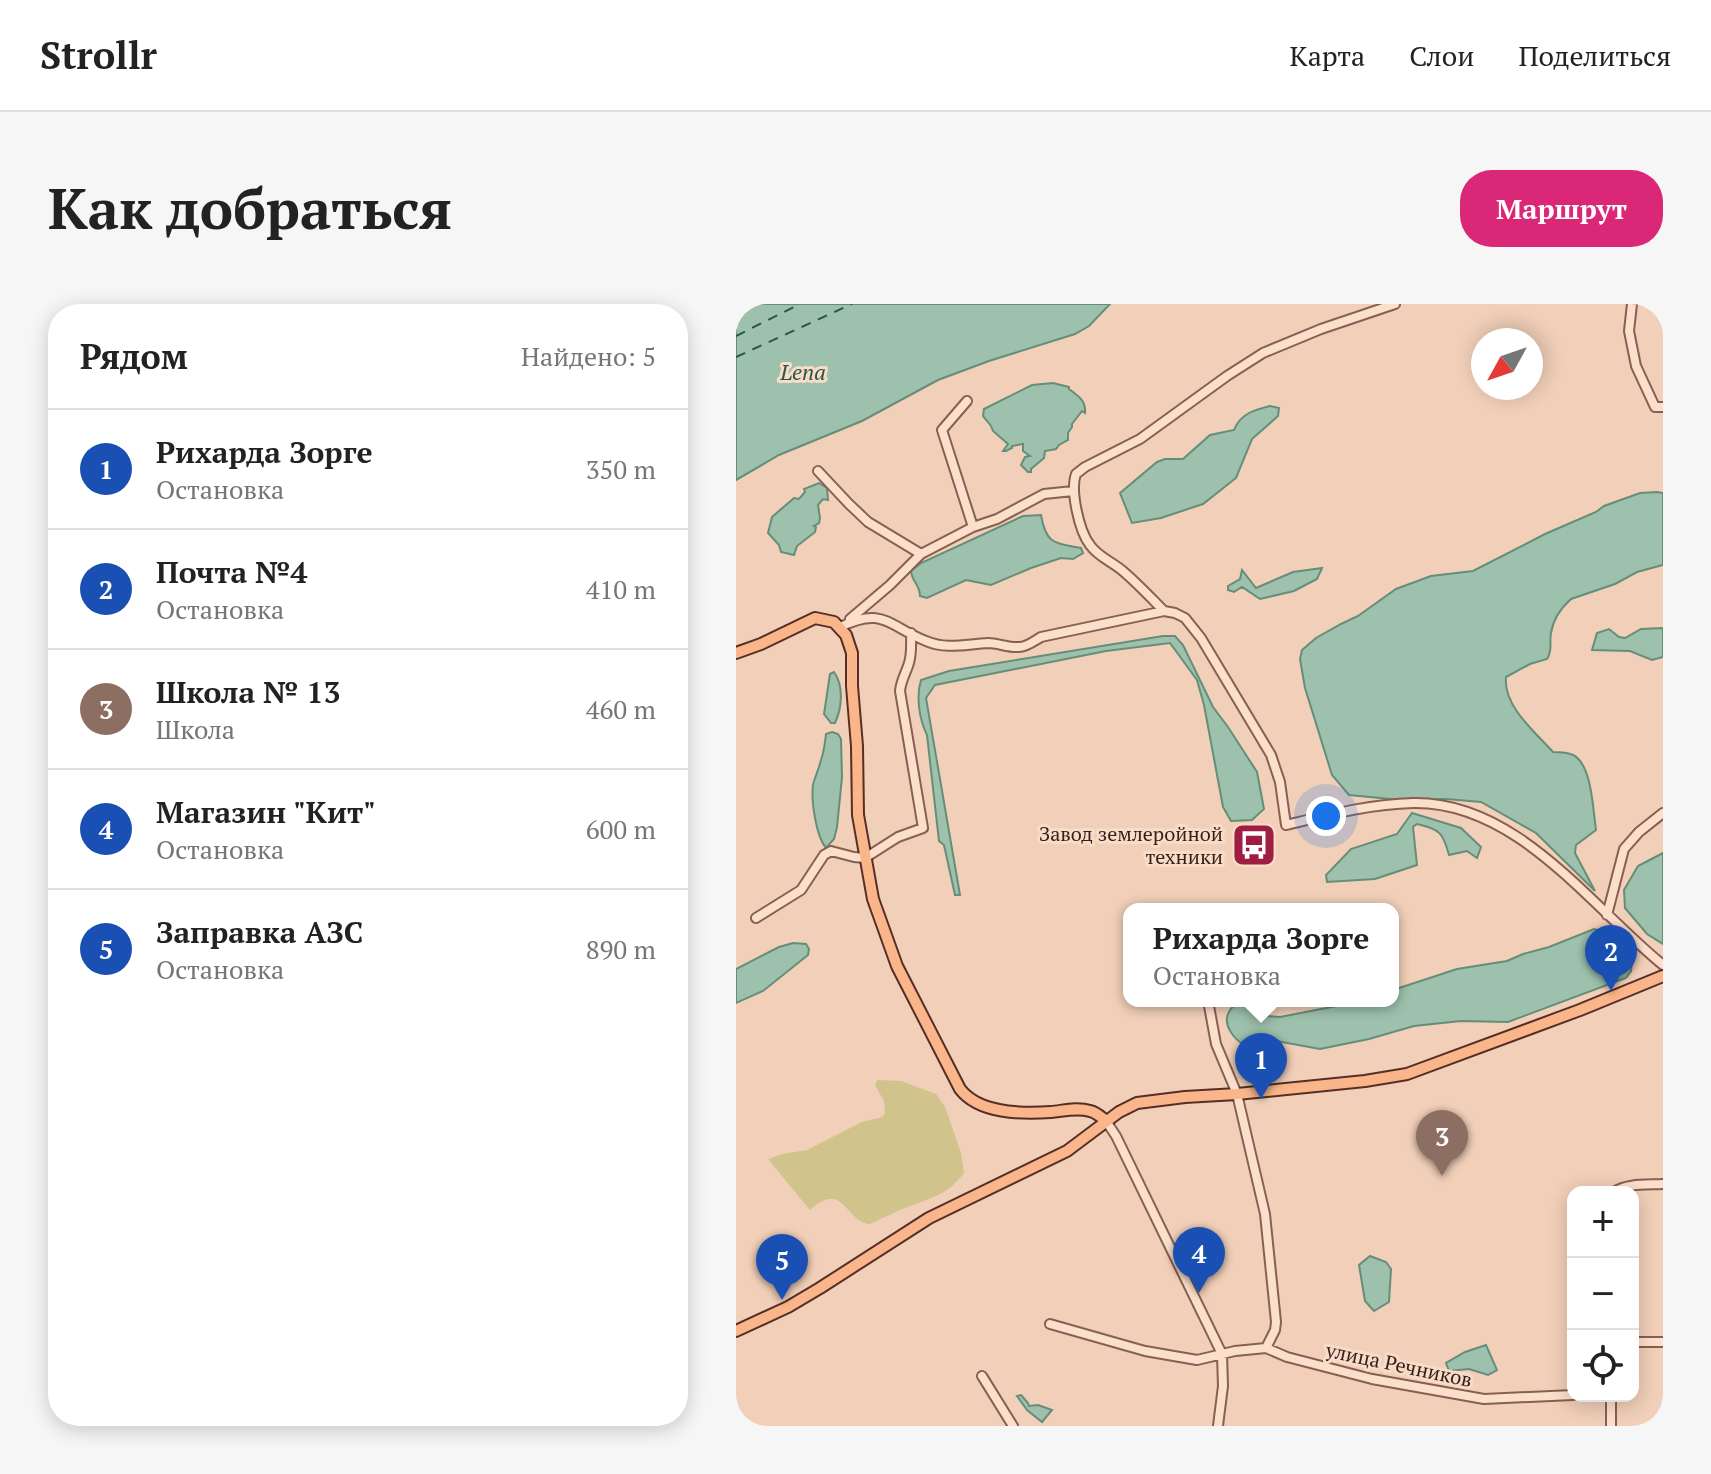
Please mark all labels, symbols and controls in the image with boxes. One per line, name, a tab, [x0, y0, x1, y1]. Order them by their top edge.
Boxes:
text: Strollr	[40, 30, 157, 80]
text: Карта	[1290, 37, 1365, 74]
text: Слои	[1409, 37, 1474, 74]
text: Поделиться	[1518, 37, 1671, 74]
button: Маршрут	[1460, 170, 1663, 247]
text: Как добраться	[48, 171, 452, 245]
north arrow	[1471, 328, 1543, 400]
text: Рядом	[80, 334, 188, 379]
text: Найдено: 5	[521, 339, 656, 373]
water label: Lena	[779, 357, 826, 386]
text: Рихарда Зорге	[156, 432, 373, 472]
text: 1	[99, 452, 113, 486]
text: 350 m	[586, 452, 656, 486]
text: Остановка	[156, 472, 284, 506]
text: Почта №4	[156, 552, 307, 592]
text: 2	[99, 572, 113, 606]
text: 410 m	[586, 572, 656, 606]
text: Остановка	[156, 592, 284, 626]
text: Школа № 13	[156, 672, 340, 712]
text: 3	[99, 692, 113, 726]
text: 460 m	[586, 692, 656, 726]
text: Школа	[156, 712, 235, 746]
text: Магазин "Кит"	[156, 792, 376, 832]
your location	[1306, 796, 1346, 836]
text: 4	[99, 812, 113, 846]
text: 600 m	[586, 812, 656, 846]
place label: Завод землеройной техники	[1039, 820, 1223, 870]
bus stop icon: Завод землеройной техники	[1230, 821, 1278, 869]
text: Остановка	[156, 832, 284, 866]
popup	[1123, 903, 1399, 1007]
text: Заправка АЗС	[156, 912, 363, 952]
text: Рихарда Зорге	[1153, 918, 1369, 958]
pin: 2	[1585, 925, 1637, 991]
text: 5	[99, 932, 113, 966]
text: 890 m	[586, 932, 656, 966]
text: Остановка	[156, 952, 284, 986]
text: Остановка	[1153, 958, 1281, 992]
pin: 1	[1235, 1033, 1287, 1099]
pin: 3	[1416, 1110, 1468, 1176]
map controls	[1567, 1186, 1639, 1402]
button: +	[1567, 1186, 1639, 1258]
pin: 4	[1173, 1227, 1225, 1293]
pin: 5	[756, 1234, 808, 1300]
button: −	[1567, 1258, 1639, 1330]
button: locate	[1567, 1330, 1639, 1402]
street label: улица Речников	[1323, 1336, 1475, 1393]

